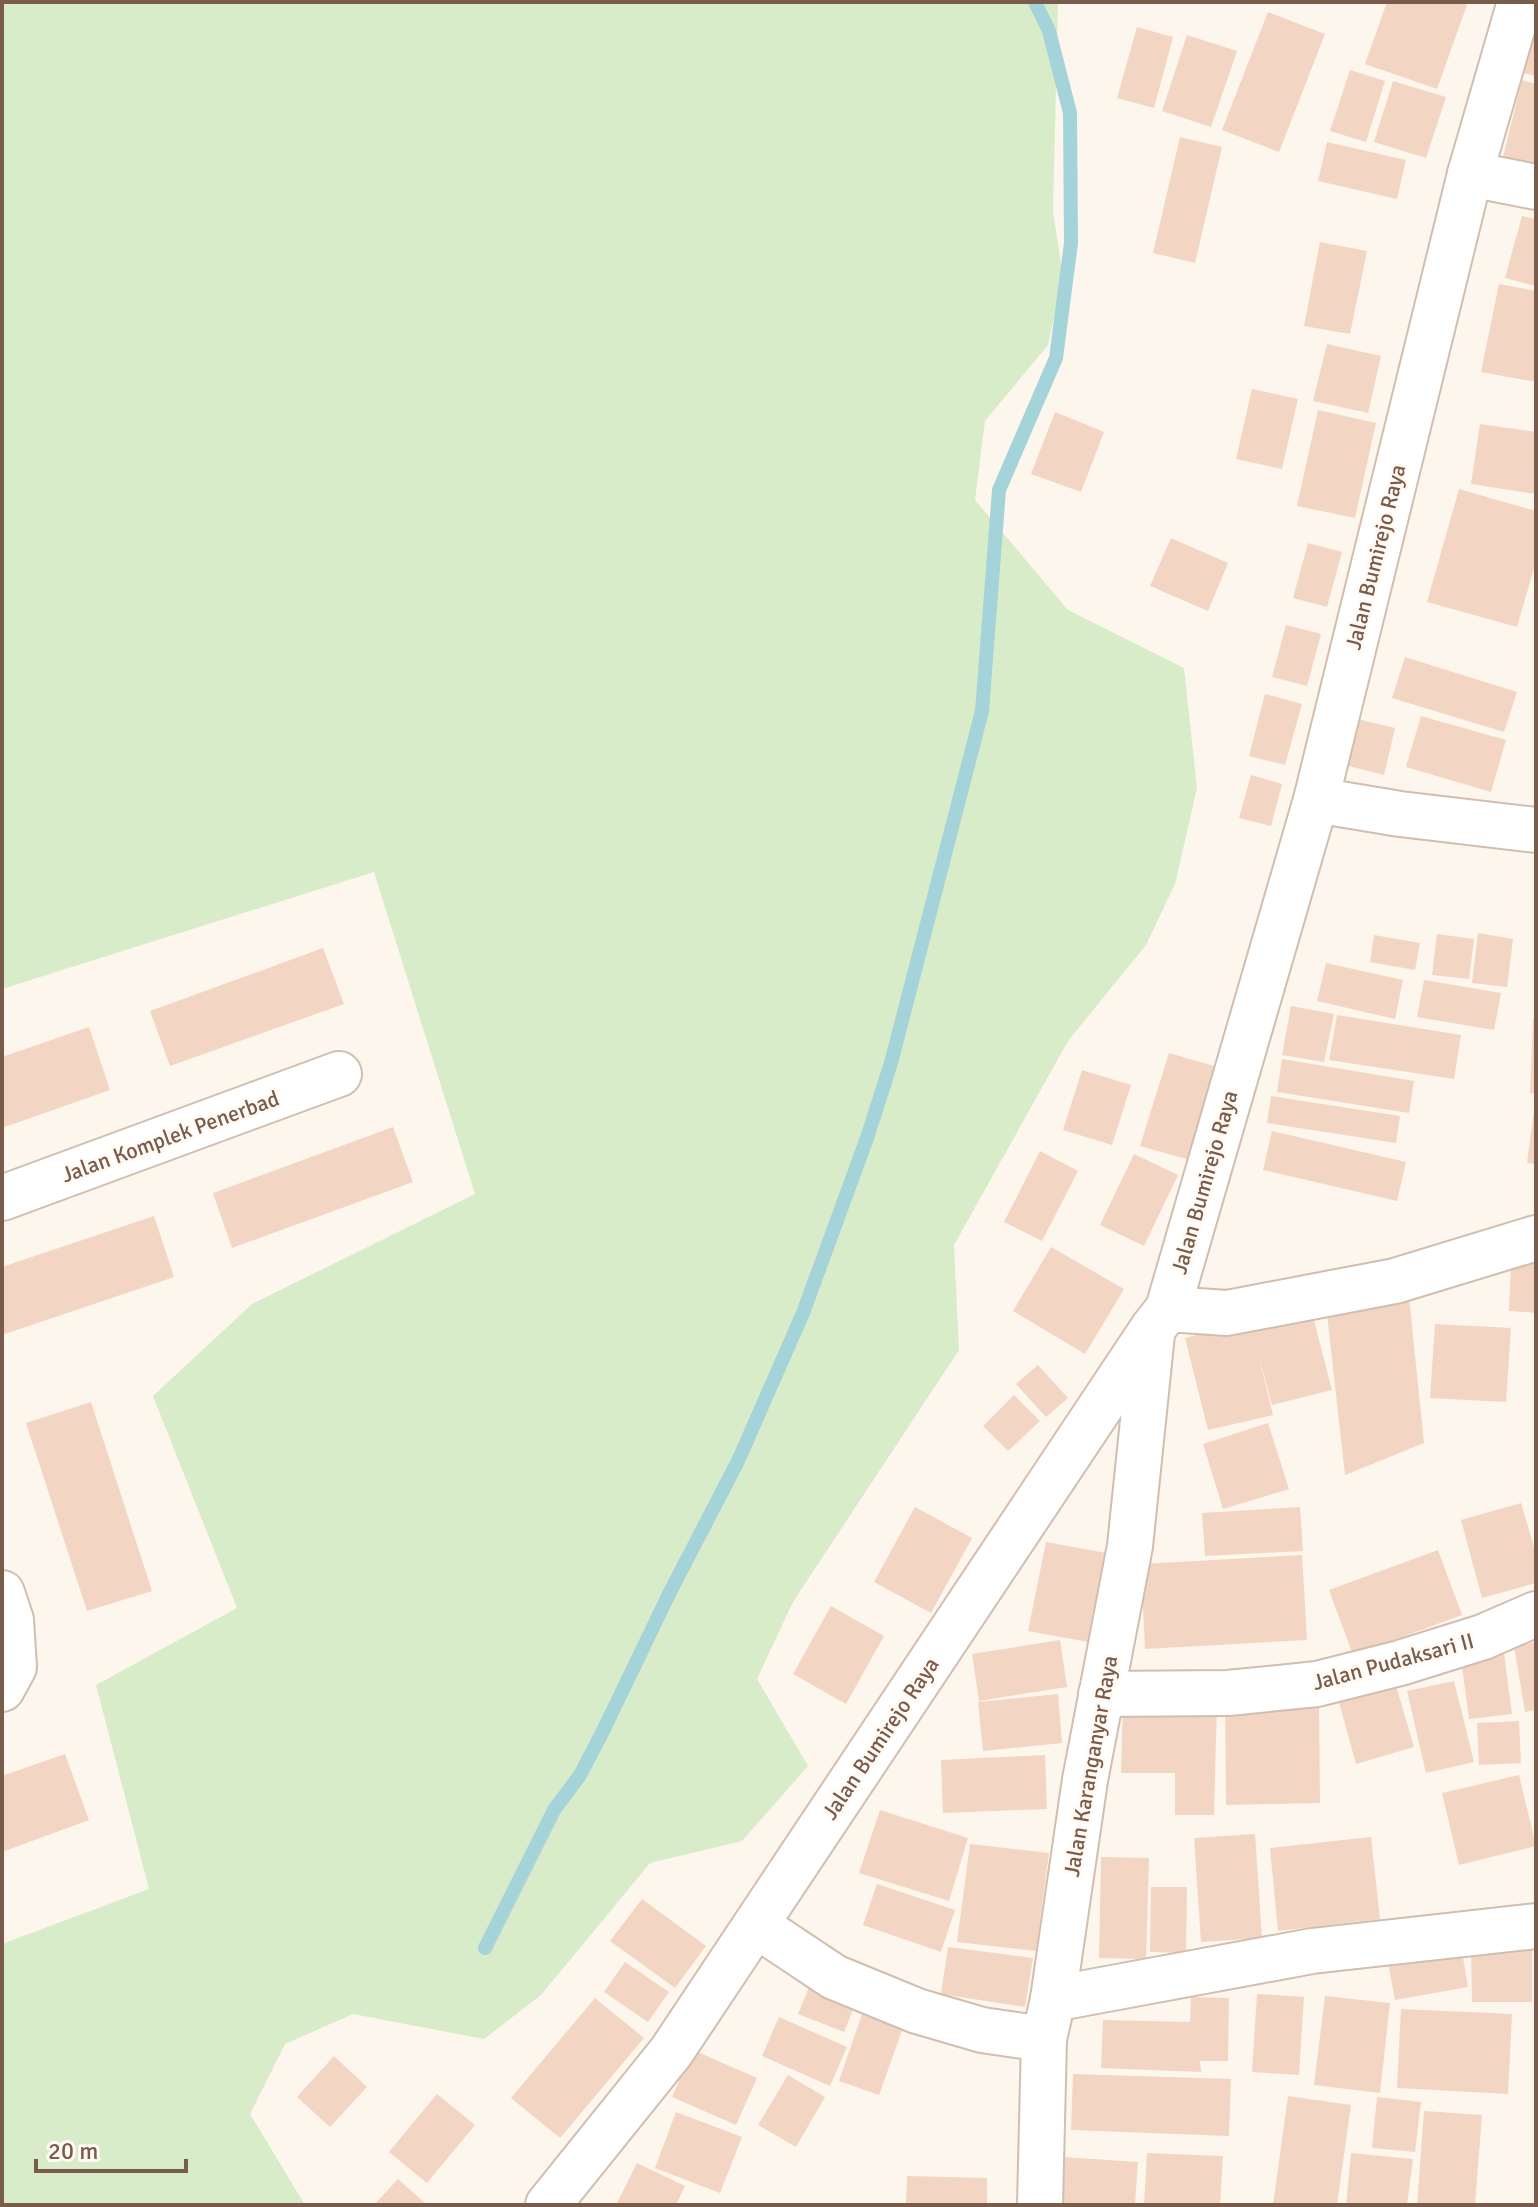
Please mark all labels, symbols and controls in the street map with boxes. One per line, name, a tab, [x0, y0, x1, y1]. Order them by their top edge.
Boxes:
street label: Jalan Bumirejo Raya	[1339, 462, 1412, 653]
street label: Jalan Komplek Penerbad	[58, 1084, 283, 1188]
street label: Jalan Bumirejo Raya	[1165, 1087, 1244, 1277]
street label: Jalan Pudaksari II	[1309, 1627, 1477, 1696]
street label: Jalan Bumirejo Raya	[816, 1652, 945, 1825]
street label: Jalan Karanganyar Raya	[1058, 1653, 1123, 1879]
scale bar	[36, 2123, 186, 2173]
text: 20 m	[48, 2136, 98, 2166]

